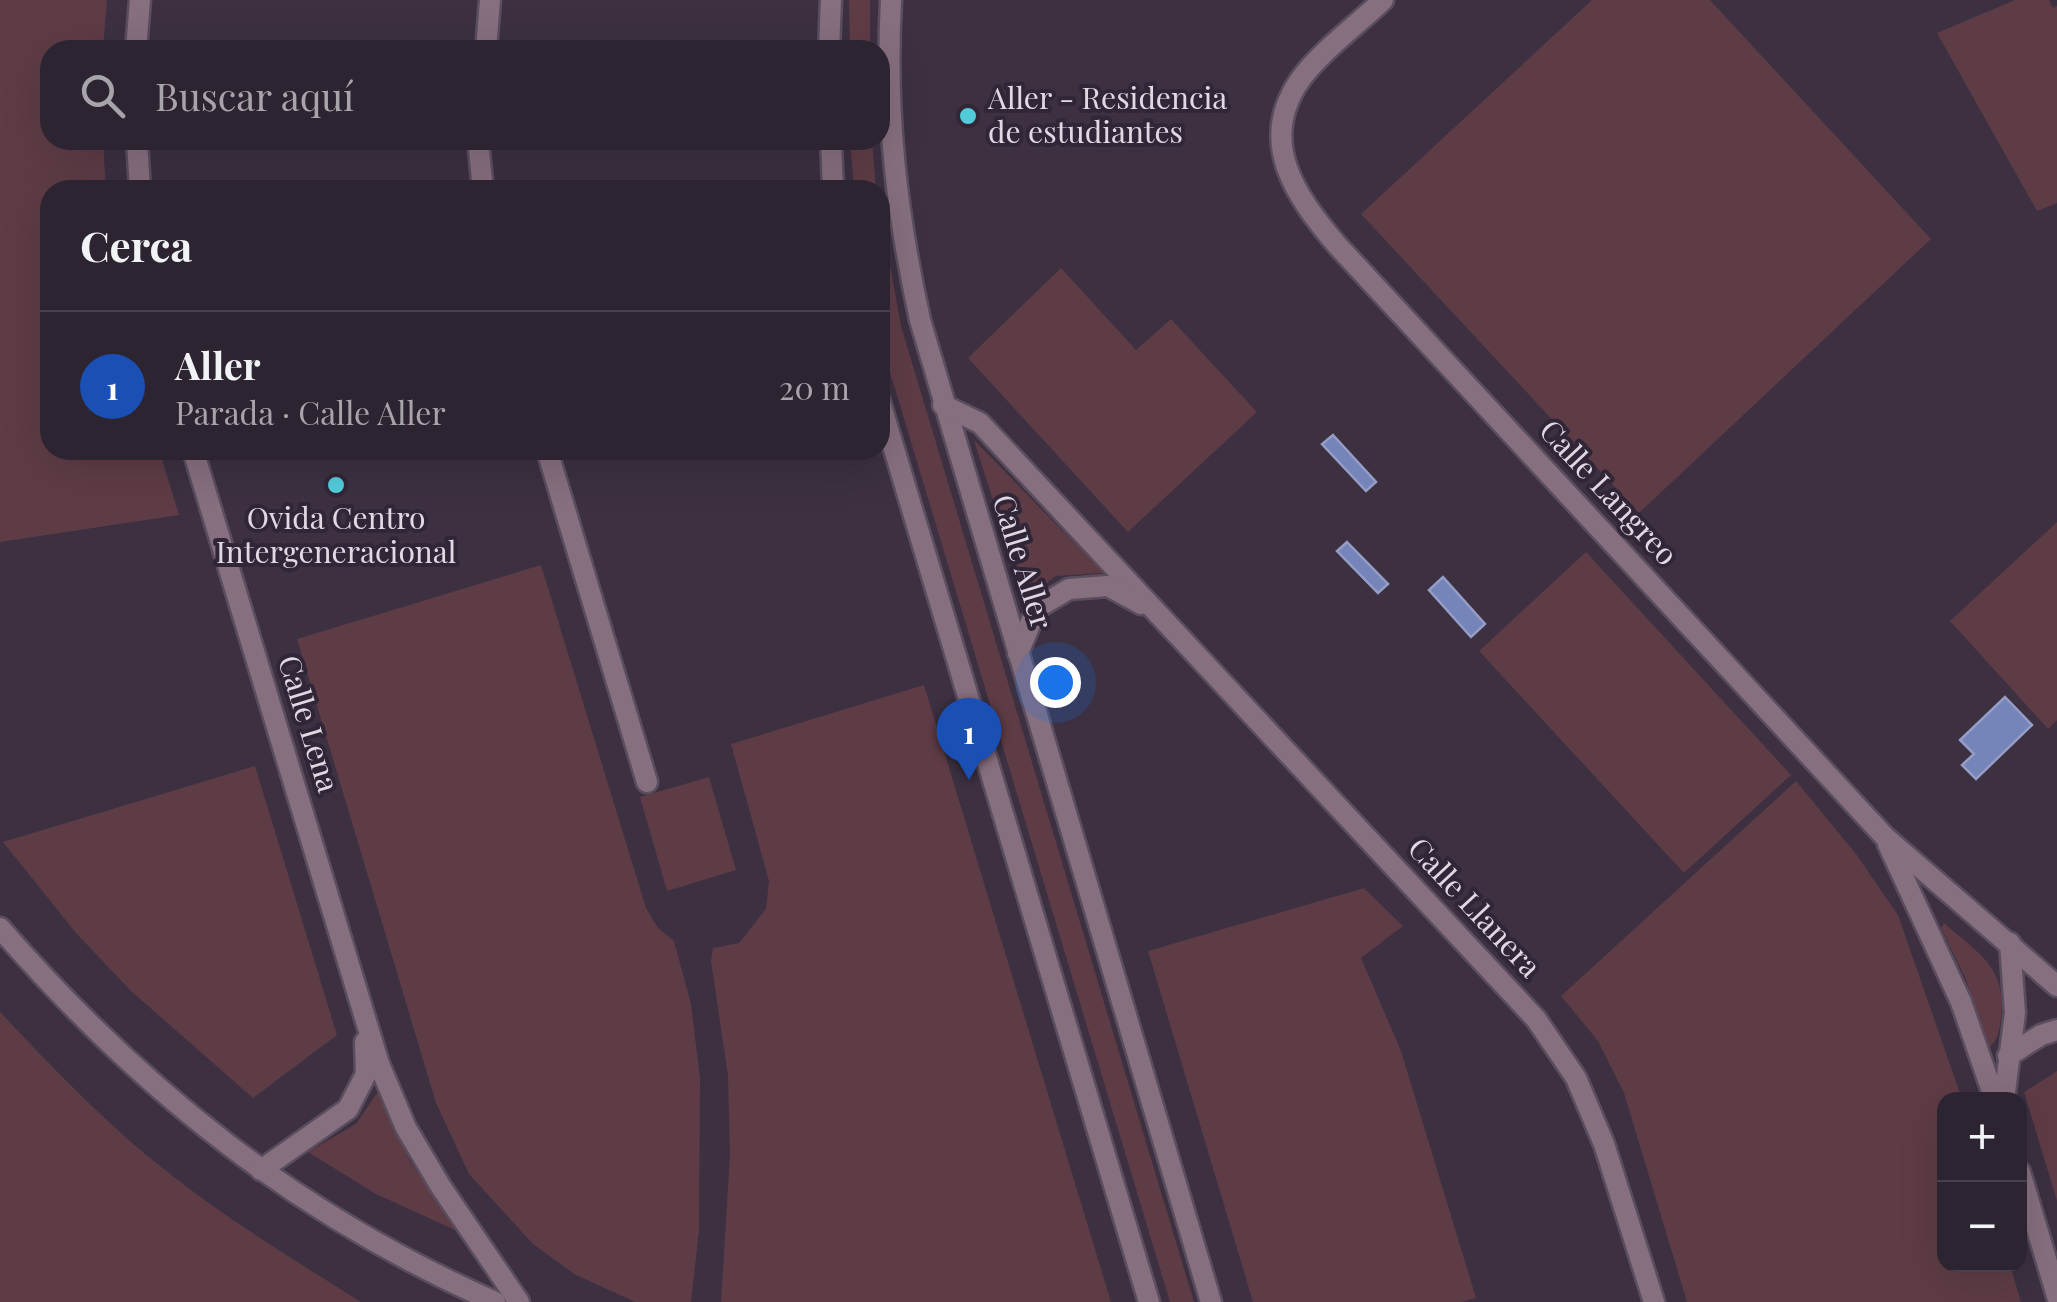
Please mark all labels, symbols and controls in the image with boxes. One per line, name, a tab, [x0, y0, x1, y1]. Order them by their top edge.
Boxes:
search box	[40, 40, 890, 150]
icon: search	[75, 68, 130, 123]
text: Buscar aquí	[155, 70, 354, 121]
place label: Aller - Residencia de estudiantes	[987, 77, 1227, 151]
marker: Aller - Residencia de estudiantes	[957, 105, 979, 127]
text: Cerca	[80, 217, 192, 273]
text: Aller	[175, 339, 261, 390]
text: 1	[106, 365, 119, 408]
text: 20 m	[779, 365, 850, 408]
text: Parada · Calle Aller	[175, 390, 446, 433]
street label: Calle Langreo	[1532, 410, 1687, 573]
marker: Ovida Centro Intergeneracional	[325, 474, 347, 496]
street label: Calle Aller	[985, 489, 1063, 633]
place label: Ovida Centro Intergeneracional	[216, 497, 456, 571]
street label: Calle Lena	[270, 650, 350, 797]
your location	[1030, 657, 1081, 708]
pin: 1	[936, 698, 1002, 780]
street label: Calle Llanera	[1400, 828, 1551, 985]
map controls	[1937, 1092, 2027, 1272]
button: +	[1937, 1092, 2027, 1182]
button: −	[1937, 1182, 2027, 1272]

